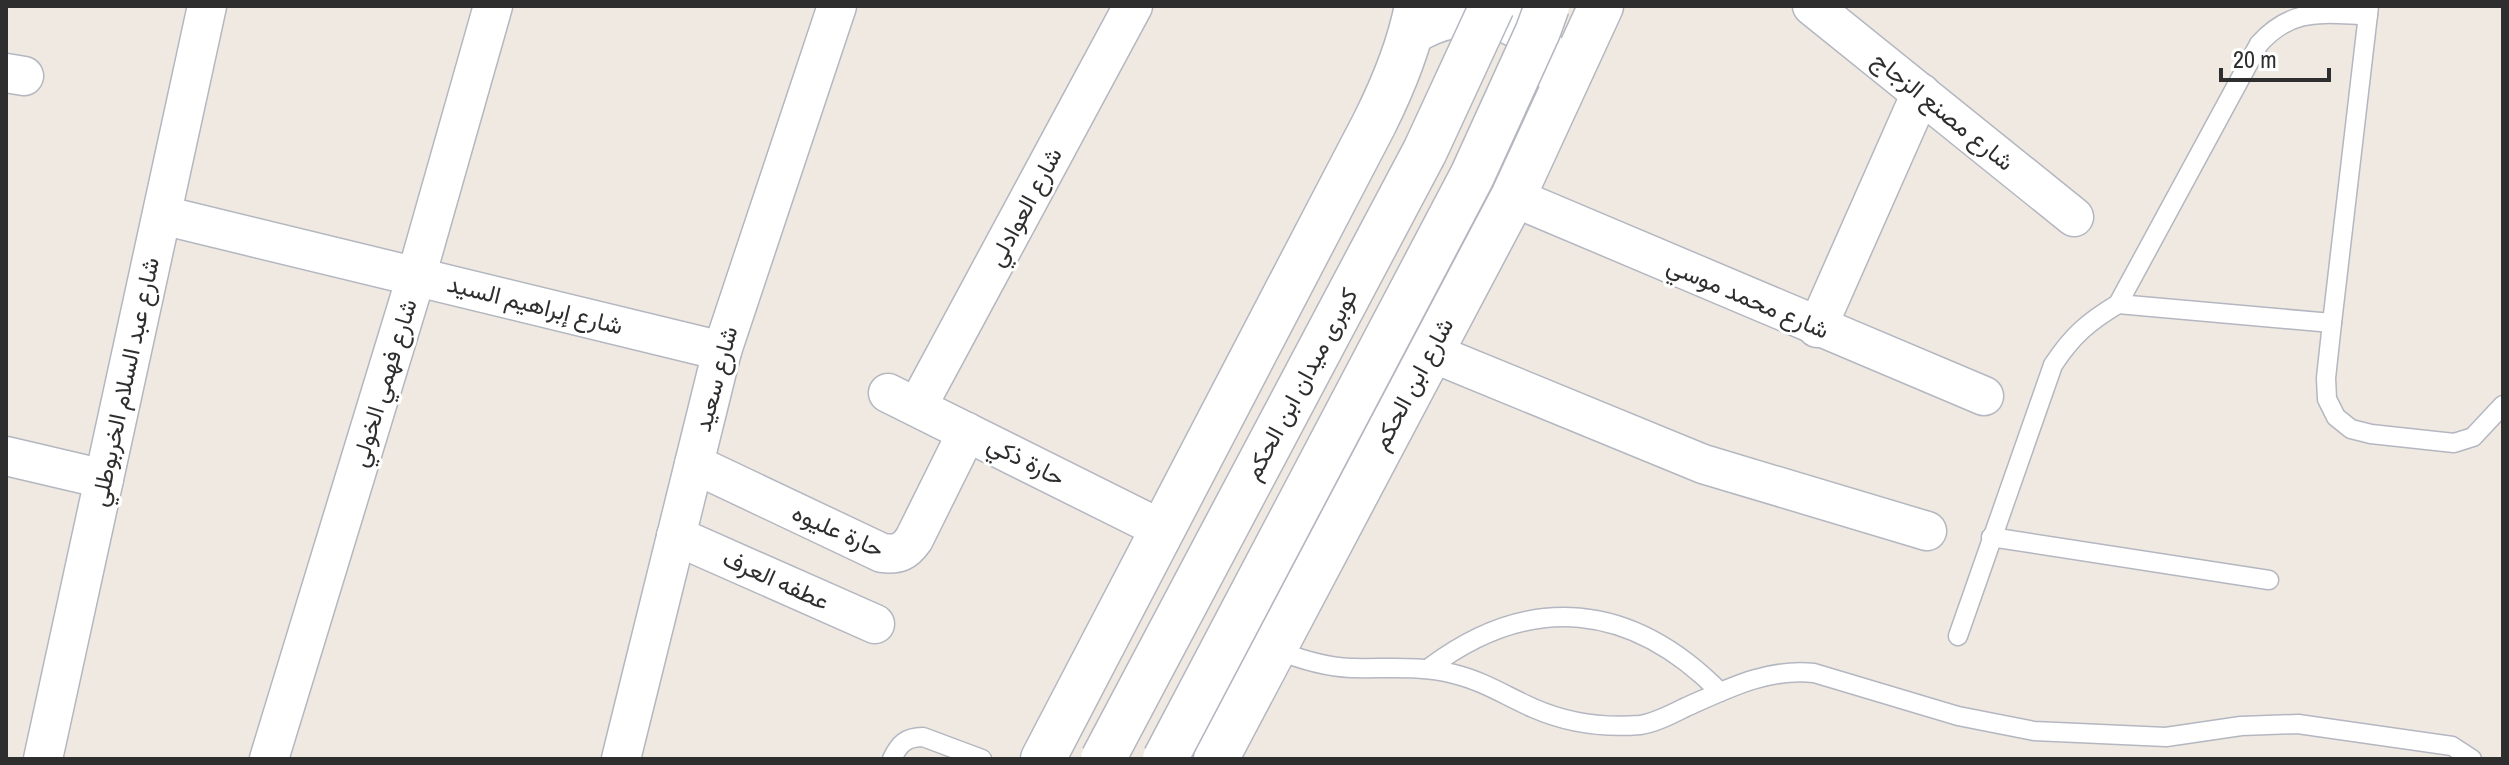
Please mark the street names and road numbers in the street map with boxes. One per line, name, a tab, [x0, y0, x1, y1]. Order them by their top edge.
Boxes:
street label: شارع مصنع الزجاج	[1865, 43, 2021, 179]
street label: شارع العوادلي	[979, 142, 1072, 273]
street label: شارع محمد موسي	[1661, 249, 1834, 349]
street label: شارع عبد السلام الخربوطلي	[82, 254, 170, 510]
street label: شارع إبراهيم السيد	[444, 267, 626, 342]
street label: كوبرى ميدان ابن الحكم	[1236, 282, 1365, 486]
street label: شارع فهمي الخولي	[342, 295, 428, 472]
street label: شارع ابن الحكم	[1364, 312, 1461, 456]
street label: شارع سعيد	[686, 323, 745, 435]
street label: حارة ذكي	[980, 427, 1071, 497]
street label: حارة عليوه	[787, 496, 889, 565]
street label: عطفه العرف	[718, 541, 835, 617]

